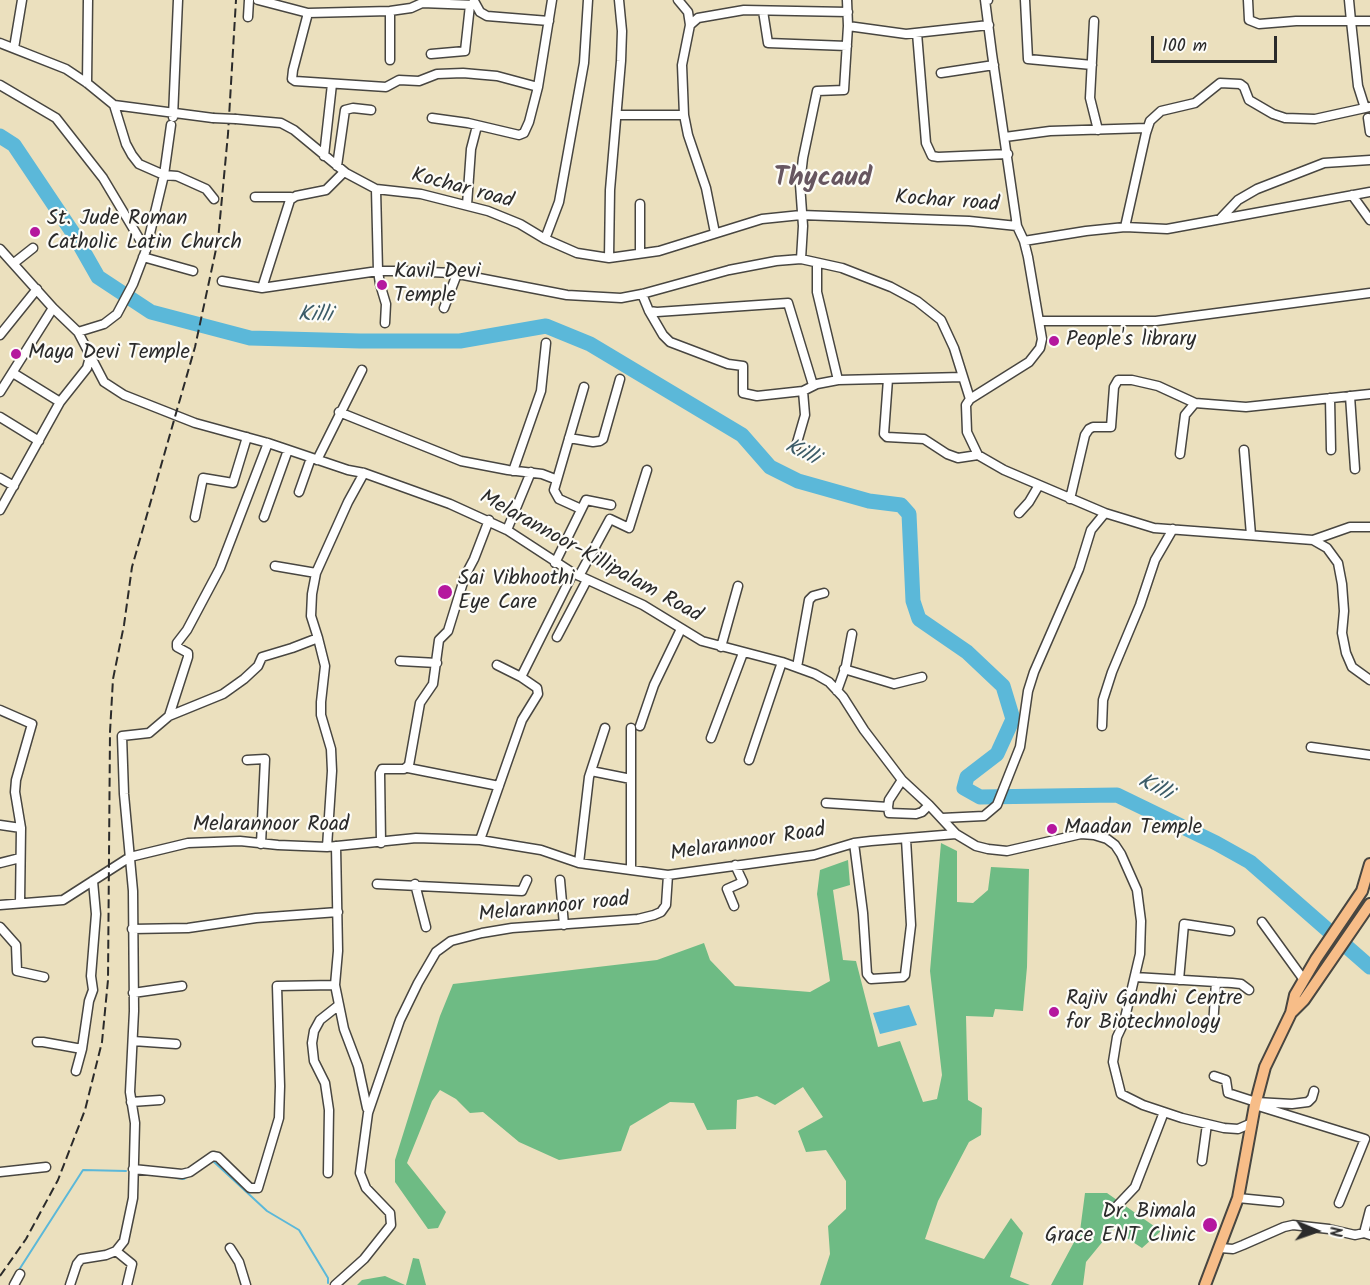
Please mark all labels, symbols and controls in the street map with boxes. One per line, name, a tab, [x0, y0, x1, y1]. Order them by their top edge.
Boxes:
scale bar	[1154, 24, 1280, 62]
text: 100 m	[1162, 32, 1207, 61]
street label: Kochar road	[408, 164, 516, 216]
district label: Thycaud	[774, 164, 872, 196]
street label: Kochar road	[894, 187, 1000, 219]
place label: St. Jude Roman Catholic Latin Church	[47, 207, 242, 257]
marker: St. Jude Roman Catholic Latin Church	[28, 225, 42, 239]
place label: Kavil Devi Temple	[394, 260, 481, 310]
marker: Kavil Devi Temple	[375, 278, 389, 292]
water label: Killi	[298, 304, 332, 330]
place label: People's library	[1066, 328, 1196, 354]
marker: People's library	[1047, 334, 1061, 348]
place label: Maya Devi Temple	[28, 341, 190, 367]
marker: Maya Devi Temple	[9, 347, 23, 361]
water label: Killi	[780, 435, 822, 473]
street label: Melarannoor-Killipalam Road	[474, 486, 706, 630]
place label: Sai Vibhoothi Eye Care	[458, 567, 574, 617]
marker: Sai Vibhoothi Eye Care	[436, 583, 454, 601]
water label: Killi	[1133, 769, 1175, 809]
street label: Melarannoor Road	[193, 813, 349, 839]
place label: Maadan Temple	[1064, 816, 1202, 842]
street label: Melarannoor Road	[669, 819, 827, 869]
marker: Maadan Temple	[1045, 822, 1059, 836]
street label: Melarannoor road	[477, 889, 631, 929]
place label: Rajiv Gandhi Centre for Biotechnology	[1066, 987, 1243, 1037]
marker: Rajiv Gandhi Centre for Biotechnology	[1047, 1005, 1061, 1019]
place label: Dr. Bimala Grace ENT Clinic	[1045, 1200, 1196, 1250]
north arrow	[1286, 1201, 1346, 1261]
marker: Dr. Bimala Grace ENT Clinic	[1201, 1216, 1219, 1234]
text: N	[1322, 1226, 1347, 1237]

